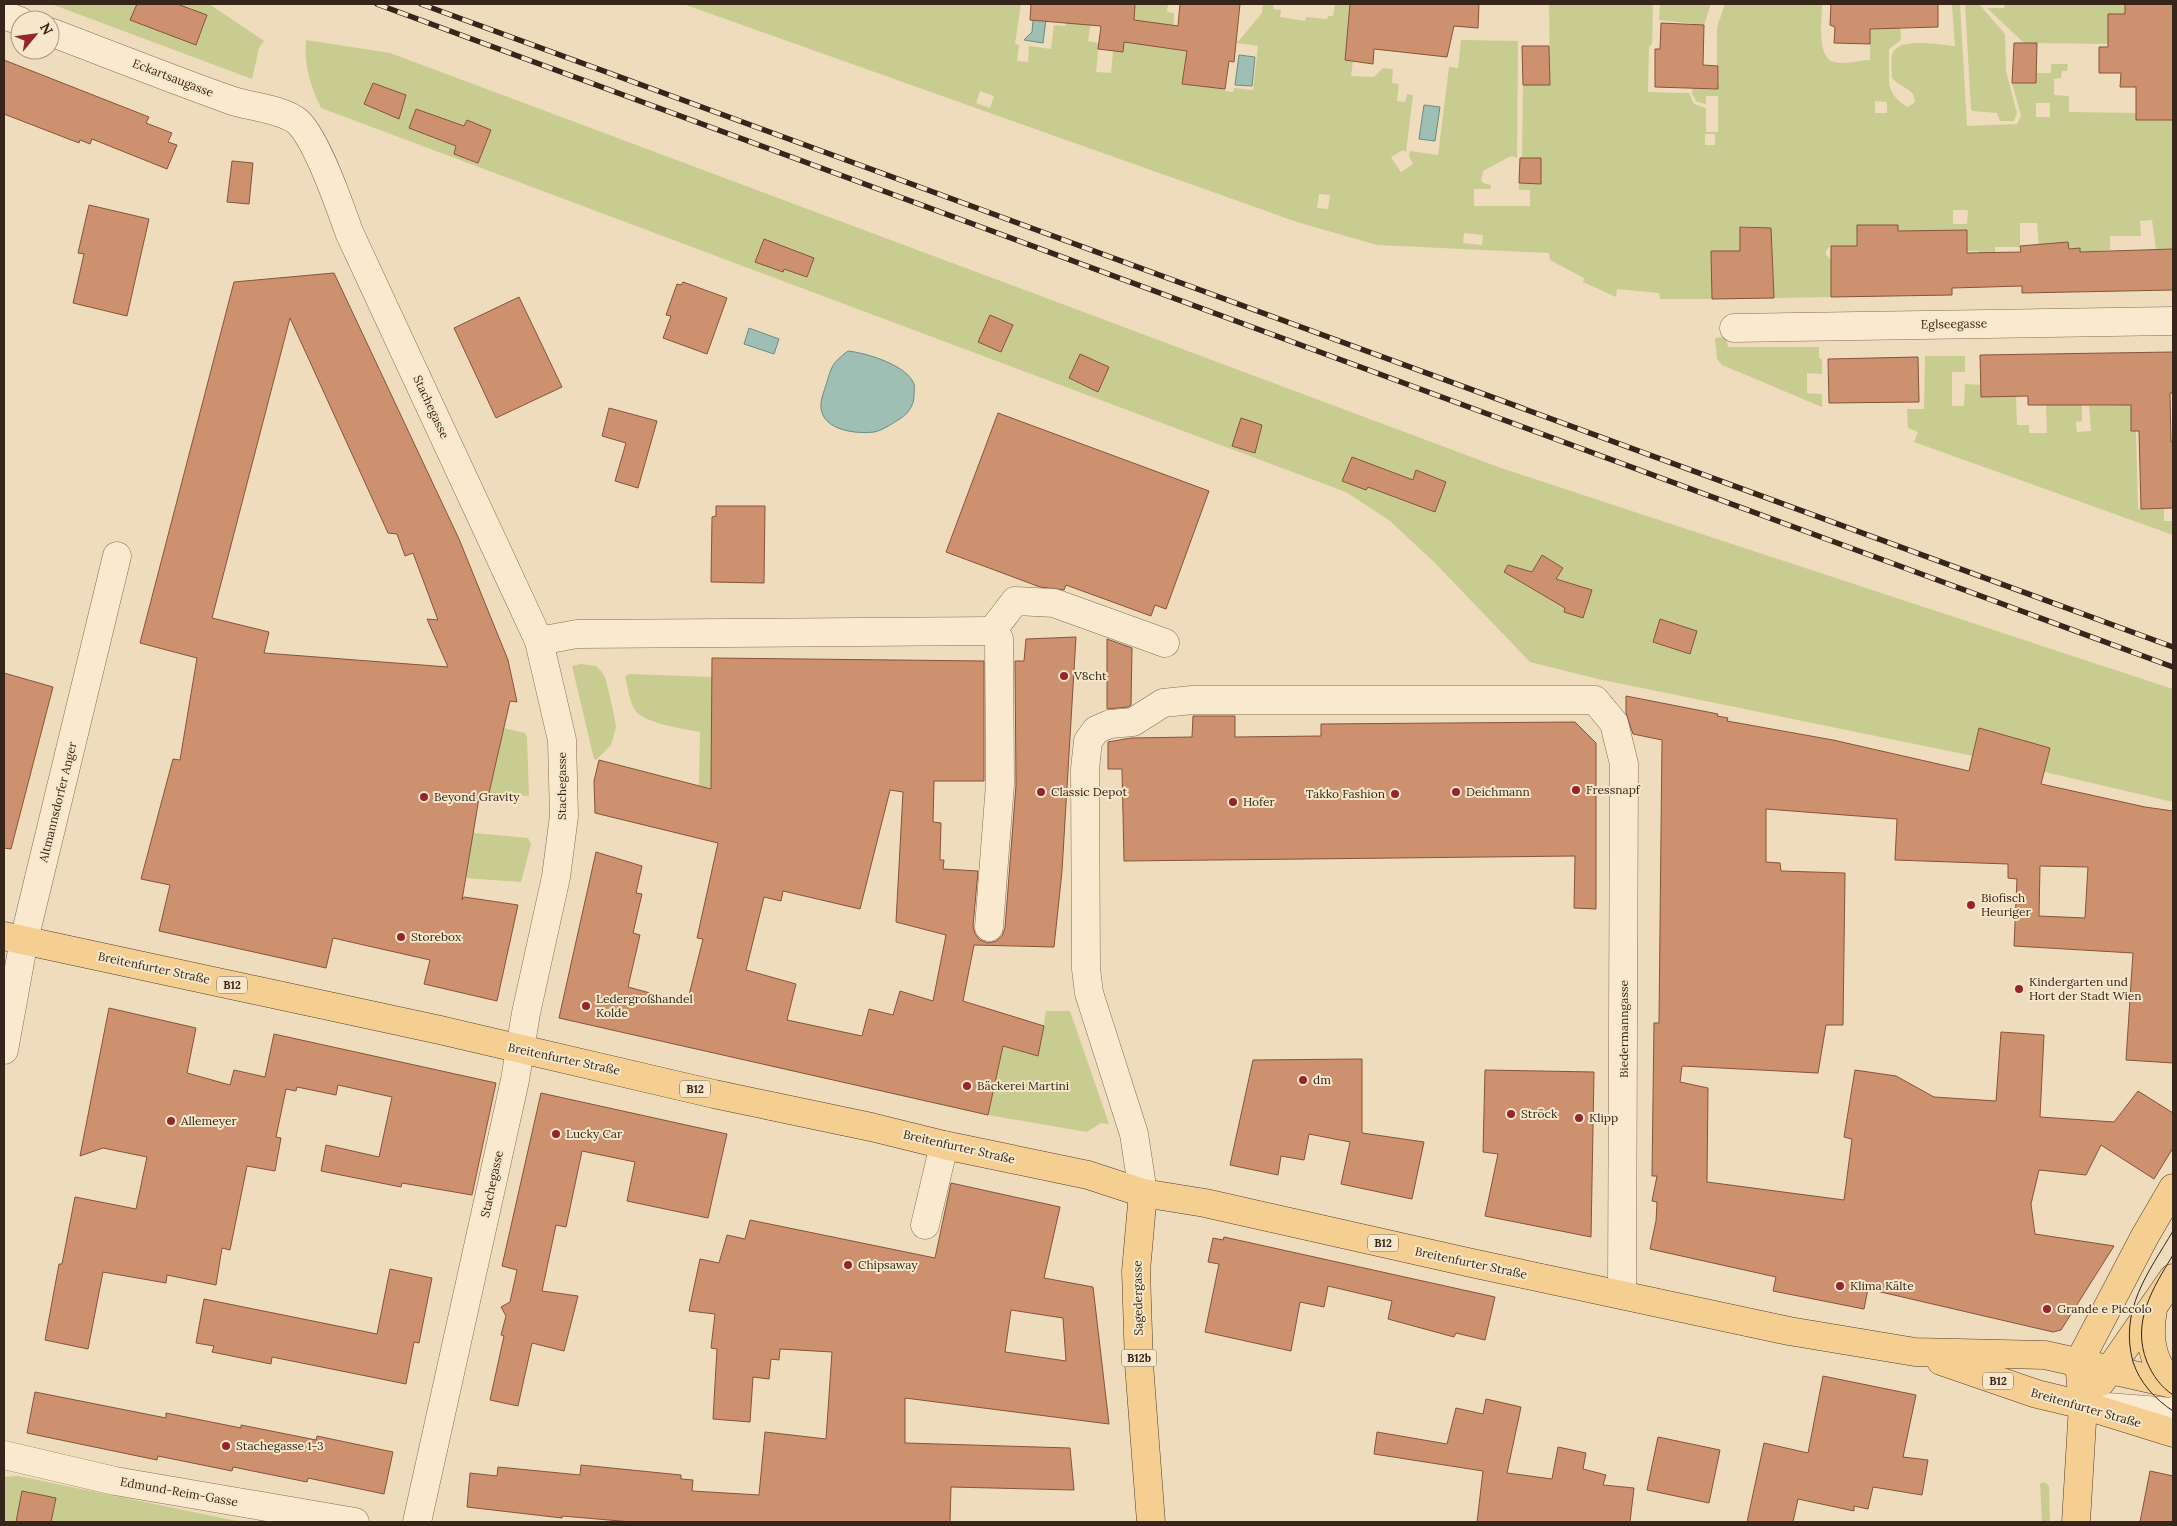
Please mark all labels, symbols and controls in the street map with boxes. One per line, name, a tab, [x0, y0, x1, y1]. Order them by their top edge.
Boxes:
north arrow	[10, 10, 60, 60]
text: N	[36, 20, 57, 38]
street label: Eckartsaugasse	[130, 55, 216, 100]
street label: Eglseegasse	[1921, 315, 1988, 332]
street label: Stachegasse	[410, 373, 453, 441]
place label: V8cht	[1073, 668, 1107, 683]
marker: V8cht	[1058, 670, 1070, 682]
street label: Altmannsdorfer Anger	[35, 739, 80, 865]
street label: Stachegasse	[554, 751, 569, 820]
place label: Fressnapf	[1586, 782, 1641, 797]
place label: Classic Depot	[1051, 784, 1127, 799]
place label: Deichmann	[1466, 784, 1530, 799]
marker: Fressnapf	[1570, 784, 1582, 796]
marker: Classic Depot	[1035, 786, 1047, 798]
place label: Takko Fashion	[1306, 786, 1385, 801]
marker: Deichmann	[1450, 786, 1462, 798]
marker: Takko Fashion	[1389, 788, 1401, 800]
place label: Beyond Gravity	[434, 789, 520, 804]
marker: Beyond Gravity	[418, 791, 430, 803]
place label: Hofer	[1243, 794, 1276, 809]
marker: Hofer	[1227, 796, 1239, 808]
place label: Biofisch Heuriger	[1981, 890, 2031, 919]
marker: Biofisch Heuriger	[1965, 899, 1977, 911]
place label: Storebox	[411, 929, 462, 944]
marker: Storebox	[395, 931, 407, 943]
street label: Breitenfurter Straße	[97, 948, 212, 987]
place label: Kindergarten und Hort der Stadt Wien	[2029, 974, 2142, 1003]
road number: B12	[217, 976, 247, 994]
street label: Biedermanngasse	[1616, 980, 1631, 1078]
marker: Kindergarten und Hort der Stadt Wien	[2013, 983, 2025, 995]
place label: Ledergroßhandel Kolde	[596, 991, 693, 1020]
marker: Ledergroßhandel Kolde	[580, 1000, 592, 1012]
street label: Breitenfurter Straße	[507, 1039, 622, 1078]
place label: dm	[1313, 1072, 1331, 1087]
marker: dm	[1297, 1074, 1309, 1086]
place label: Bäckerei Martini	[977, 1078, 1069, 1093]
road number: B12	[680, 1080, 710, 1098]
marker: Bäckerei Martini	[961, 1080, 973, 1092]
place label: Ströck	[1521, 1106, 1558, 1121]
marker: Ströck	[1505, 1108, 1517, 1120]
place label: Klipp	[1589, 1110, 1618, 1125]
marker: Klipp	[1573, 1112, 1585, 1124]
place label: Allemeyer	[180, 1113, 237, 1128]
marker: Allemeyer	[165, 1115, 177, 1127]
place label: Lucky Car	[566, 1126, 623, 1141]
street label: Breitenfurter Straße	[902, 1126, 1017, 1167]
marker: Lucky Car	[550, 1128, 562, 1140]
street label: Stachegasse	[477, 1149, 506, 1219]
road number: B12	[1368, 1234, 1398, 1252]
street label: Breitenfurter Straße	[1414, 1243, 1529, 1282]
place label: Chipsaway	[858, 1257, 918, 1272]
marker: Chipsaway	[842, 1259, 854, 1271]
street label: Sagedergasse	[1129, 1260, 1146, 1336]
place label: Klima Kälte	[1850, 1278, 1914, 1293]
marker: Klima Kälte	[1834, 1280, 1846, 1292]
place label: Grande e Piccolo	[2057, 1301, 2152, 1316]
marker: Grande e Piccolo	[2041, 1303, 2053, 1315]
road number: B12b	[1122, 1350, 1156, 1366]
road number: B12	[1983, 1372, 2013, 1390]
street label: Breitenfurter Straße	[2029, 1385, 2144, 1431]
place label: Stachegasse 1-3	[236, 1438, 324, 1453]
marker: Stachegasse 1-3	[220, 1440, 232, 1452]
street label: Edmund-Reim-Gasse	[119, 1474, 240, 1509]

